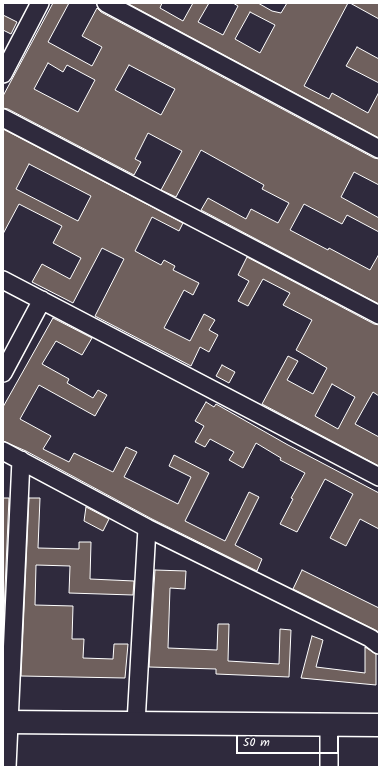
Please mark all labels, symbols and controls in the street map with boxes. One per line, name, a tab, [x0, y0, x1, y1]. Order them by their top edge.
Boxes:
scale bar	[238, 728, 341, 754]
text: 50 m	[243, 733, 270, 752]

